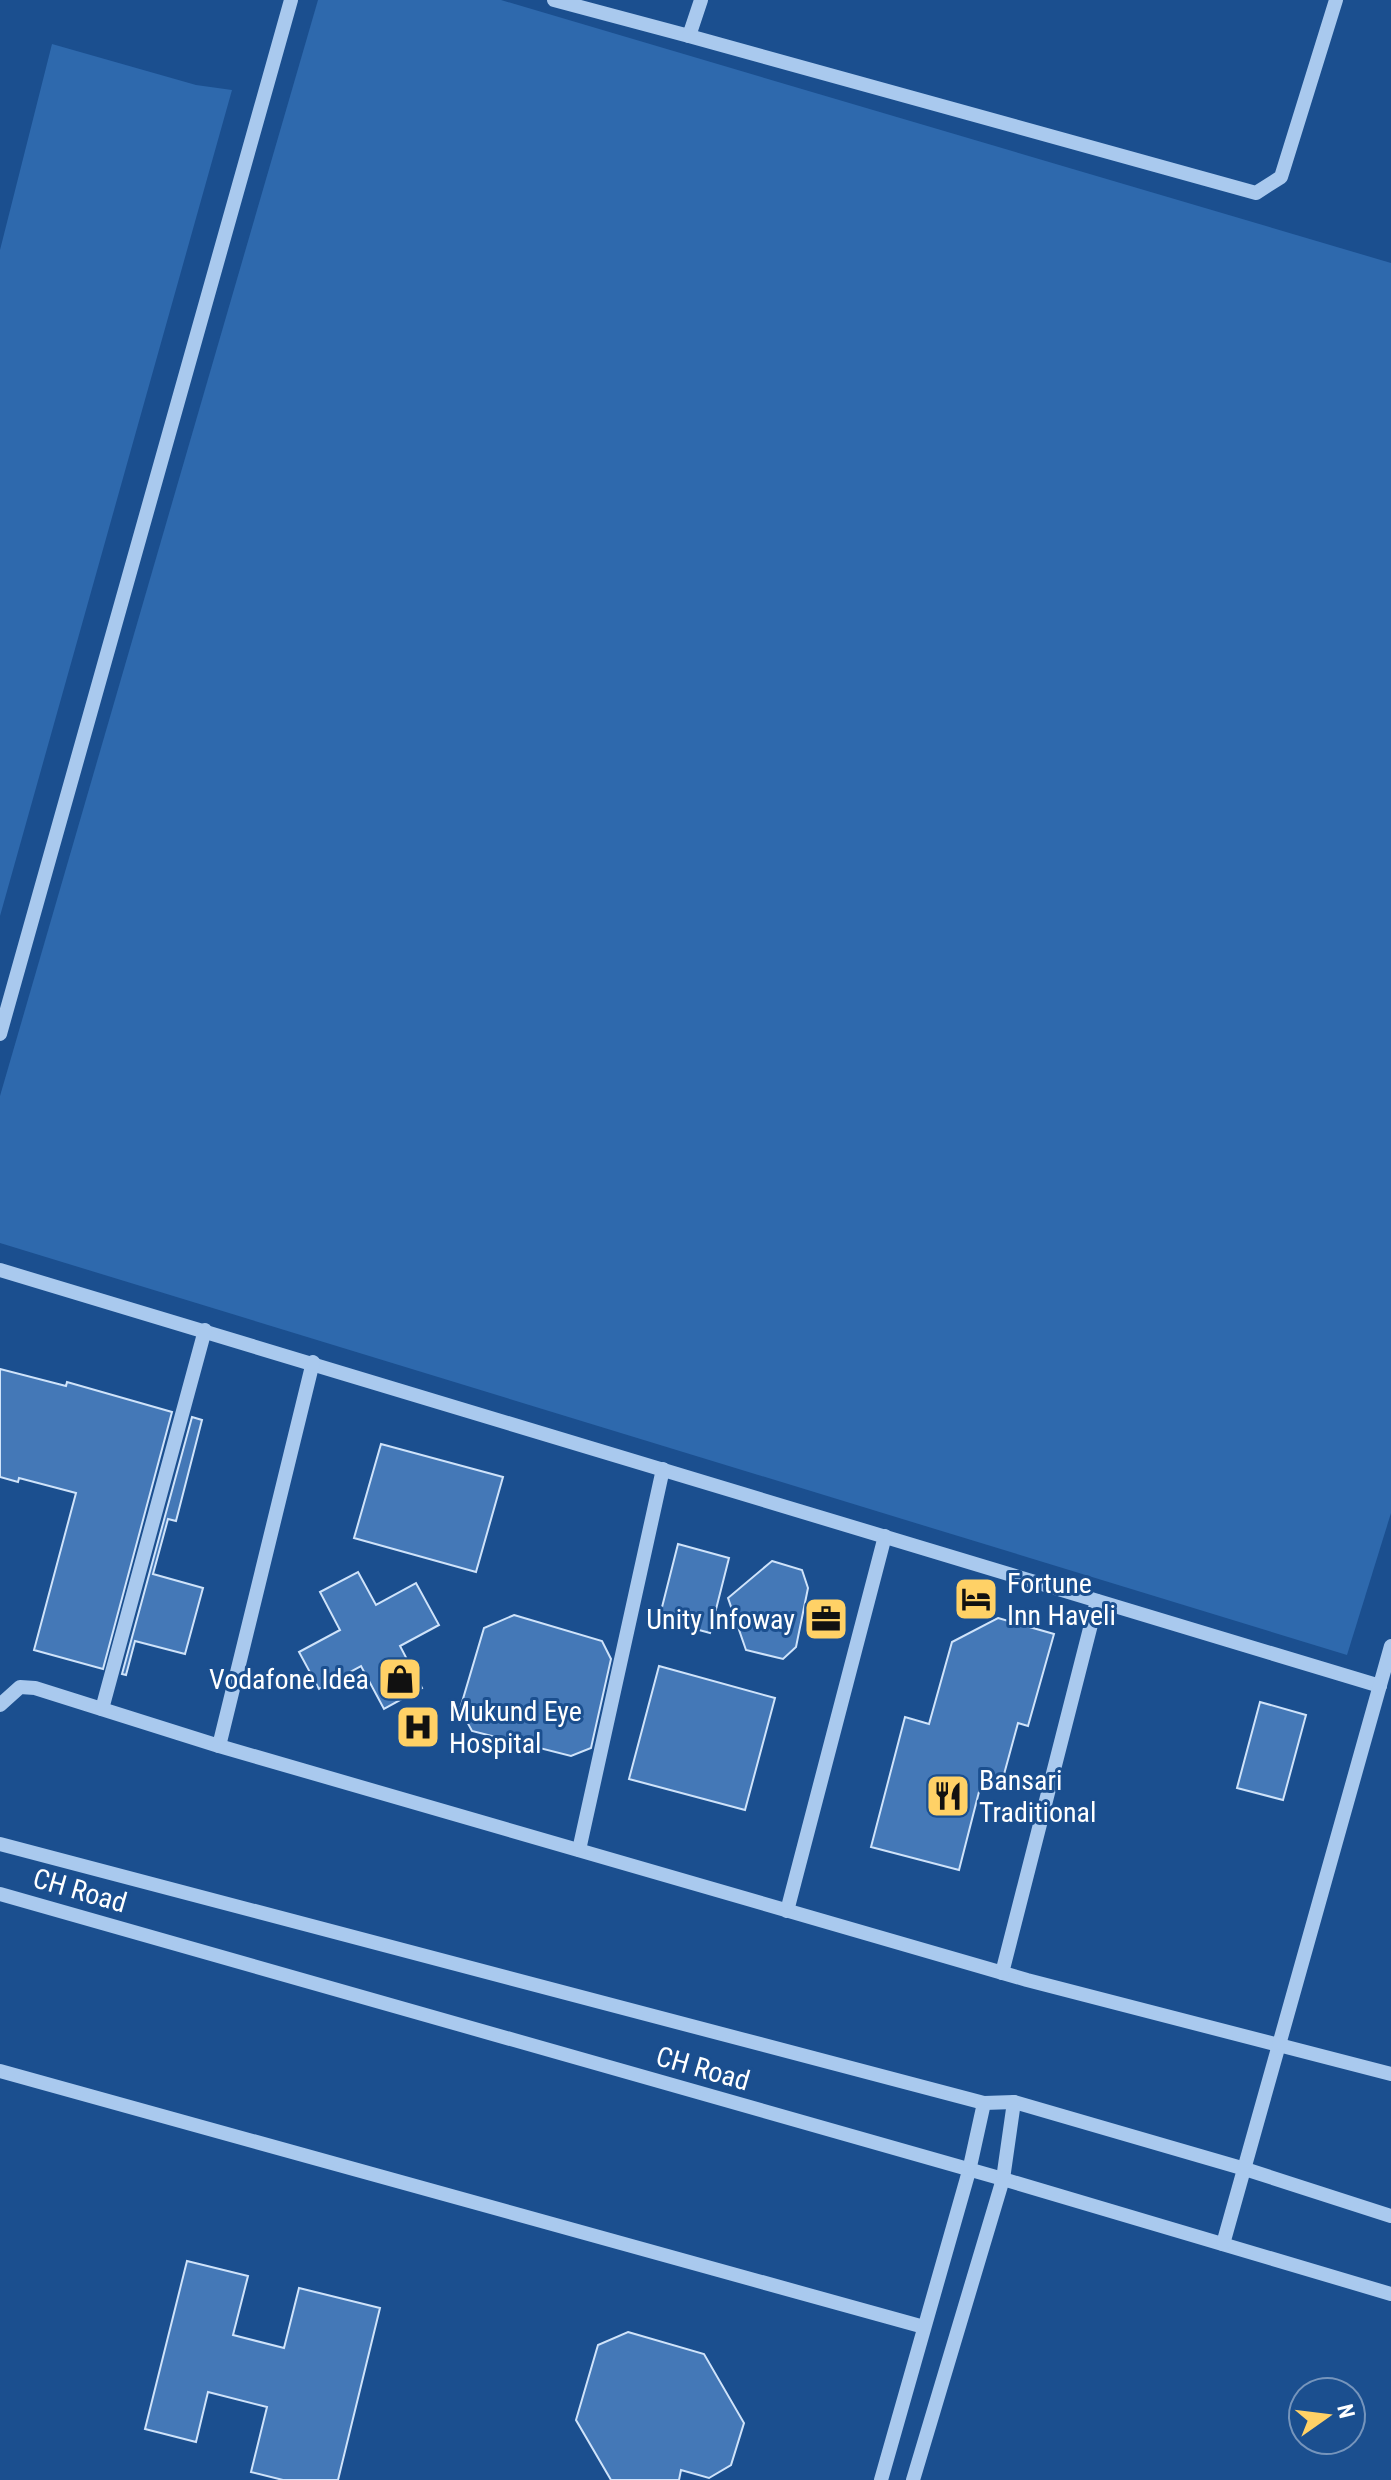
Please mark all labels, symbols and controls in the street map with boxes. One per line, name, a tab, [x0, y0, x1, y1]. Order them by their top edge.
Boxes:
place label: Fortune Inn Haveli	[1007, 1567, 1116, 1632]
hotel icon: Fortune Inn Haveli	[952, 1575, 1000, 1623]
office icon: Unity Infoway	[802, 1595, 850, 1643]
place label: Unity Infoway	[646, 1603, 795, 1636]
shop icon: Vodafone Idea	[376, 1655, 424, 1703]
place label: Vodafone Idea	[209, 1663, 369, 1696]
place label: Mukund Eye Hospital	[449, 1695, 582, 1760]
hospital icon: Mukund Eye Hospital	[394, 1703, 442, 1751]
place label: Bansari Traditional	[979, 1764, 1096, 1829]
restaurant icon: Bansari Traditional	[924, 1772, 972, 1820]
street label: CH Road	[29, 1861, 130, 1920]
street label: CH Road	[652, 2039, 753, 2098]
north arrow	[1287, 2376, 1367, 2456]
text: N	[1332, 2402, 1360, 2421]

